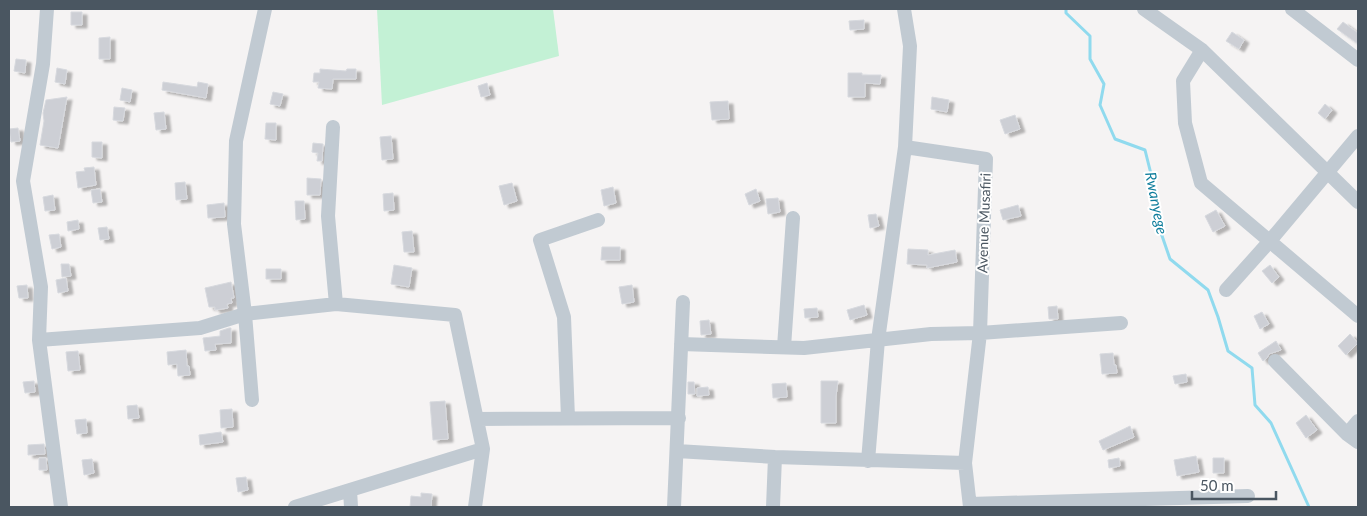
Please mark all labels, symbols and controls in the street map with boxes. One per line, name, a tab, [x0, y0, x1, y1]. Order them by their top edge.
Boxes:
water label: Rwanyege	[1142, 170, 1172, 236]
street label: Avenue Musafiri	[973, 173, 994, 273]
scale bar	[1192, 468, 1276, 500]
text: 50 m	[1200, 476, 1234, 494]

